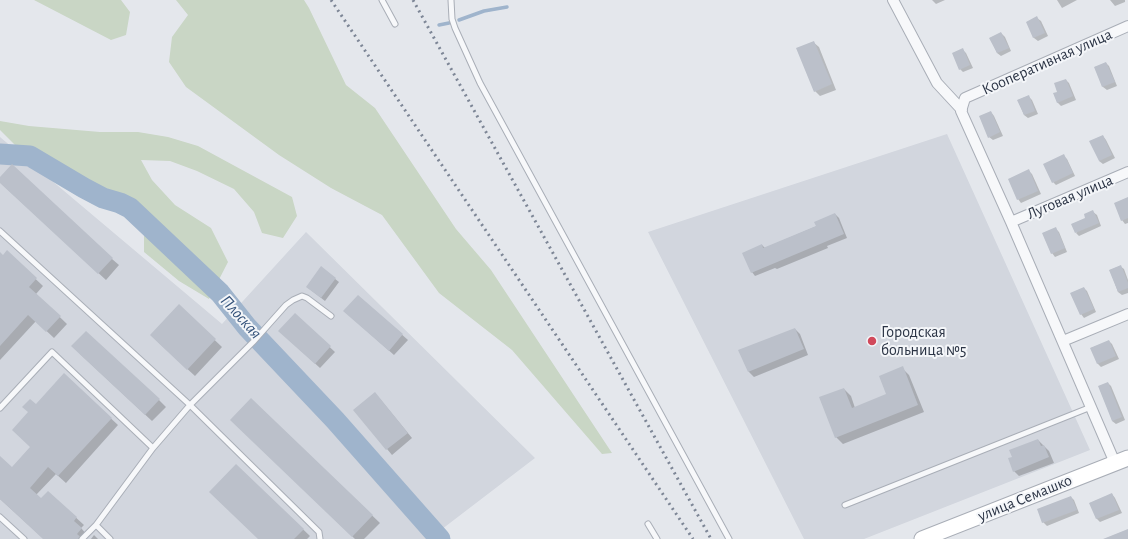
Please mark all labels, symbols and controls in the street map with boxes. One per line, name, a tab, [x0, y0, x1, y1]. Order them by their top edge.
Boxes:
street label: Кооперативная улица	[979, 25, 1115, 99]
street label: Луговая улица	[1024, 170, 1116, 224]
water label: Плоская	[216, 291, 266, 343]
place label: Городская больница №5	[881, 322, 967, 360]
marker: Городская больница №5	[866, 335, 878, 347]
street label: улица Семашко	[975, 470, 1075, 526]

